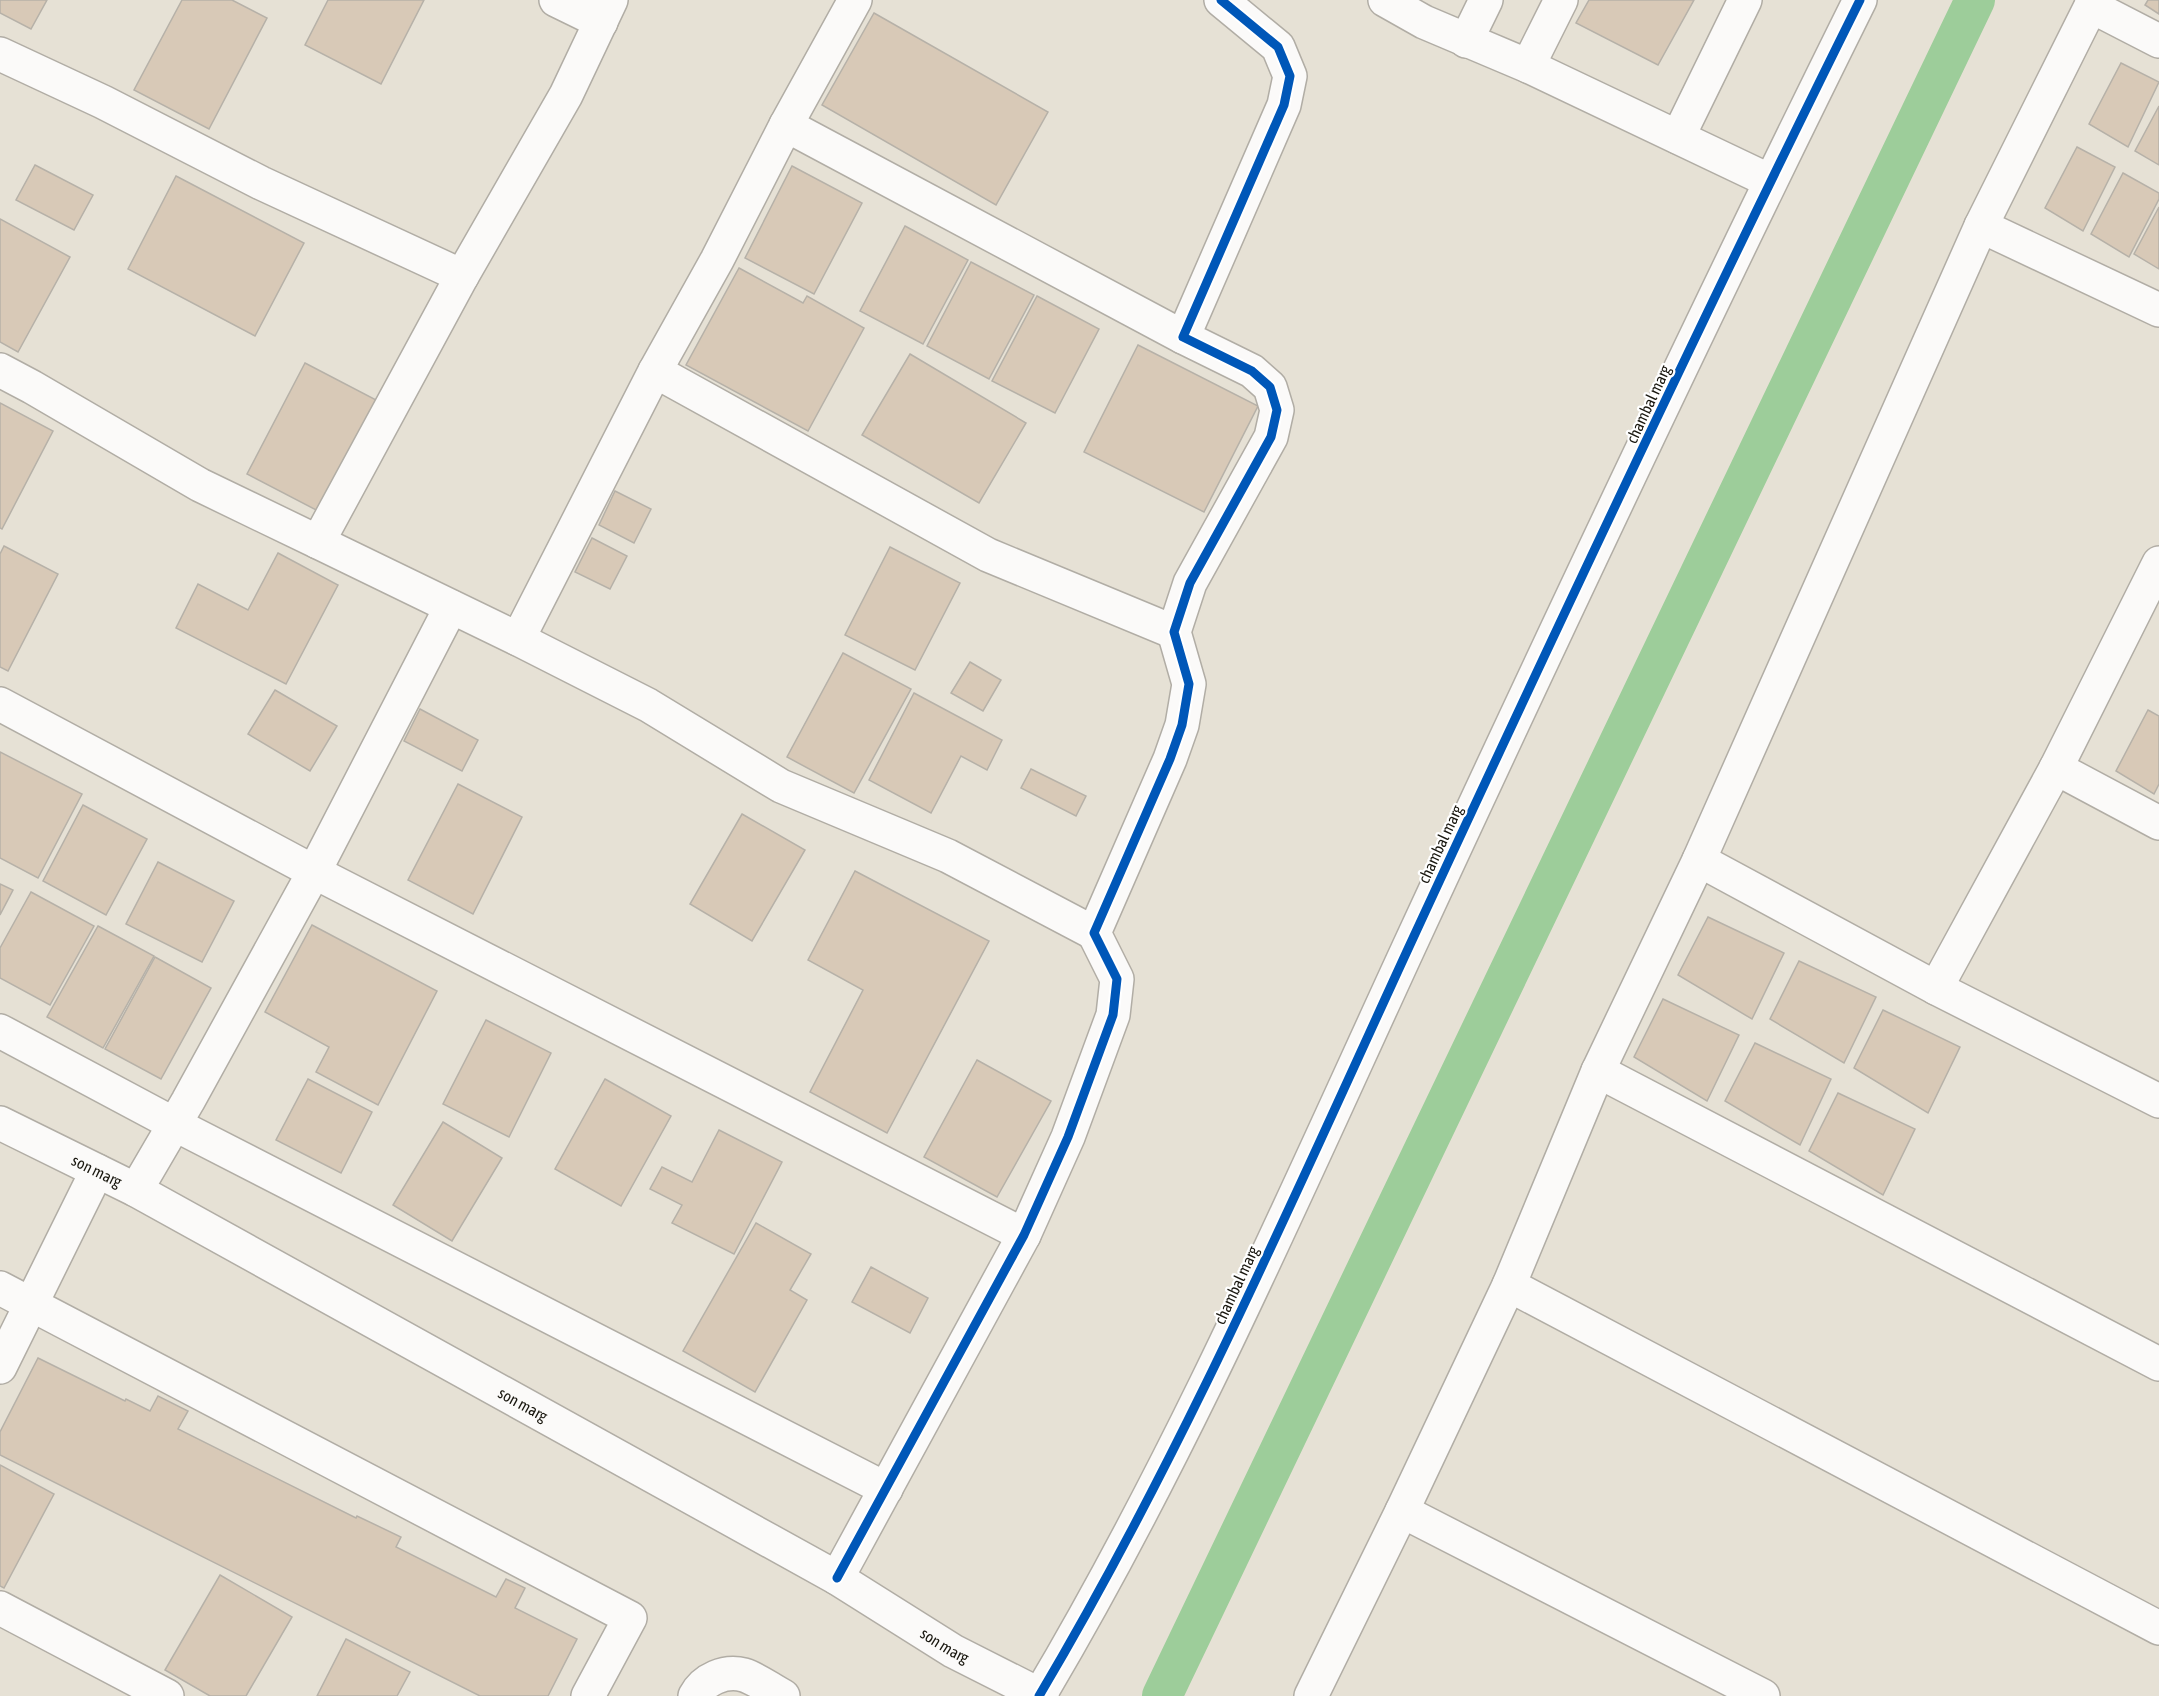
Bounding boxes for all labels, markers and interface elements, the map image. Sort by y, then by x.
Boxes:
street label: chambal marg [1622,362,1675,446]
street label: chambal marg [1414,802,1467,886]
street label: son marg [69,1151,125,1192]
street label: chambal marg [1210,1243,1263,1327]
street label: son marg [495,1383,551,1426]
street label: son marg [917,1624,972,1668]

